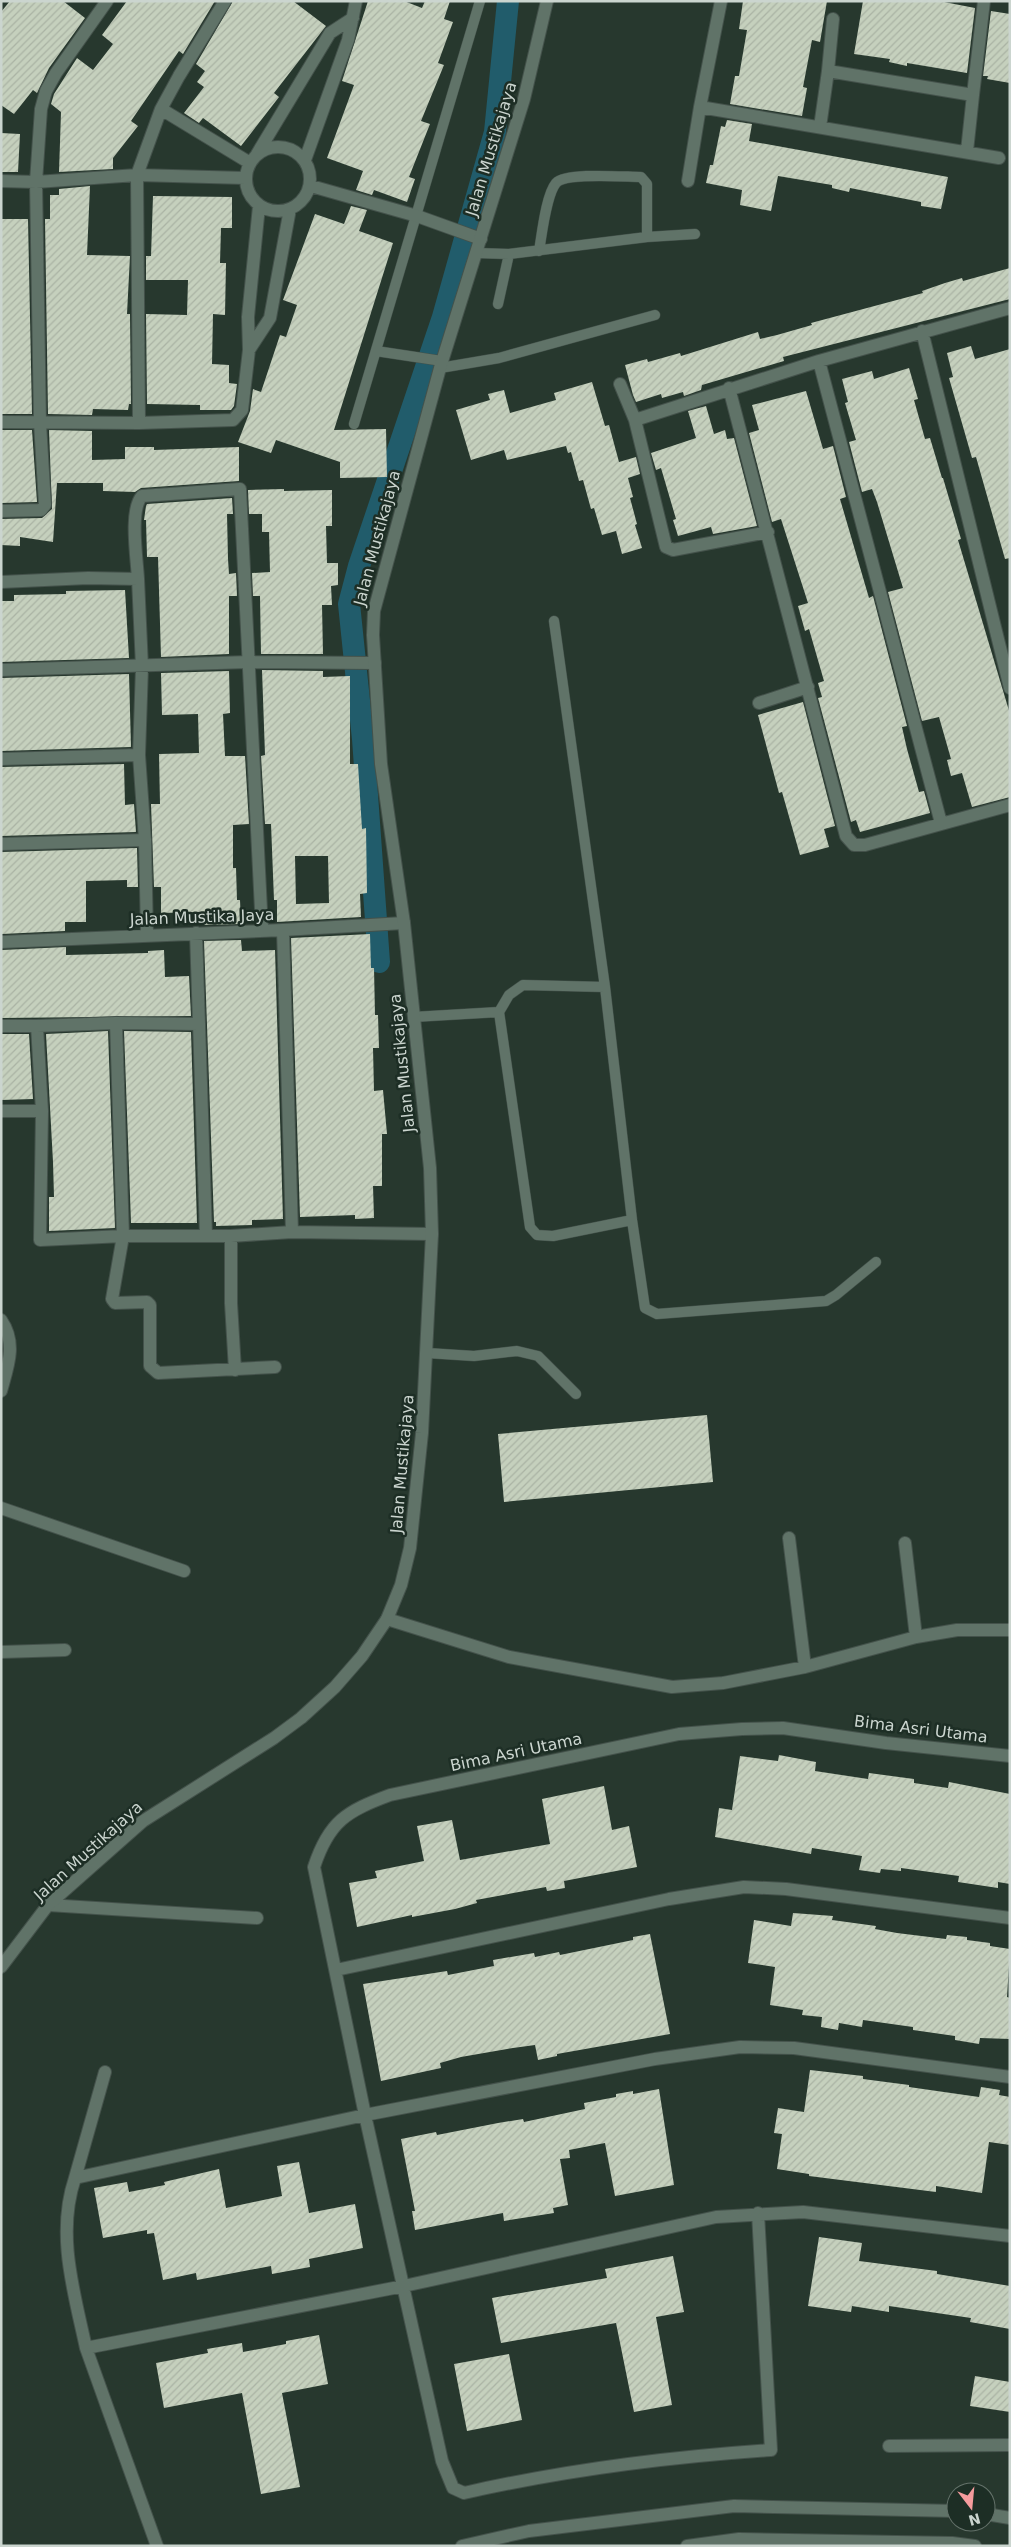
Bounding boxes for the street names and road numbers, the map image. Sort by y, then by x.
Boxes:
street label: Jalan Mustikajaya [461,80,520,219]
street label: Jalan Mustikajaya [350,468,404,609]
street label: Jalan Mustika Jaya [128,905,275,929]
street label: Jalan Mustikajaya [385,993,419,1134]
street label: Jalan Mustikajaya [386,1394,418,1535]
street label: Bima Asri Utama [853,1711,989,1747]
street label: Bima Asri Utama [448,1729,584,1775]
street label: Jalan Mustikajaya [29,1797,146,1905]

